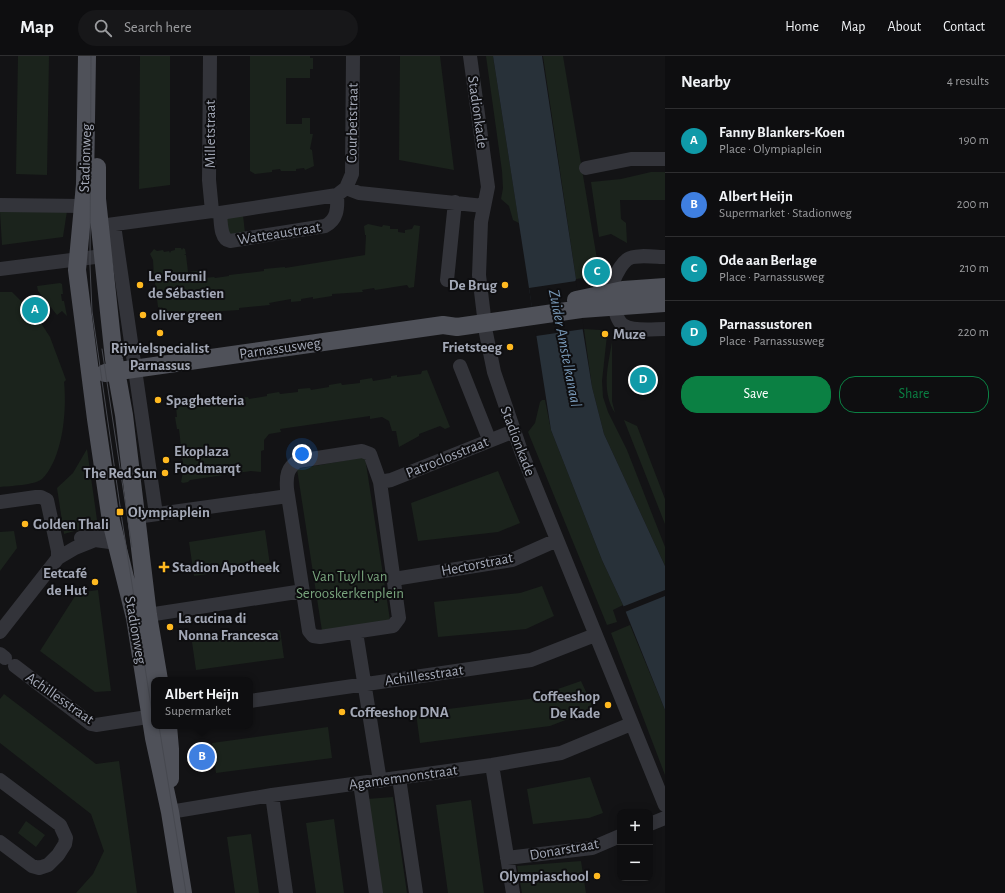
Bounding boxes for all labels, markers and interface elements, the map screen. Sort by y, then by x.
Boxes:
search box [78,10,358,46]
icon: search [92,17,114,39]
text: Map [20,18,54,37]
text: Search here [124,20,192,35]
text: Home [785,20,819,34]
text: Map [841,20,865,34]
text: About [887,20,921,34]
text: Contact [943,20,985,34]
text: Nearby [681,73,731,90]
street label: Stadionkade [465,75,490,149]
text: 4 results [947,75,989,88]
street label: Courbetstraat [344,83,361,163]
street label: Milletstraat [203,100,218,168]
street label: Stadionweg [77,123,94,193]
text: Fanny Blankers-Koen [719,125,845,140]
text: A [690,134,698,147]
text: 190 m [959,134,989,147]
text: Place · Olympiaplein [719,143,822,156]
text: Albert Heijn [719,189,793,204]
text: B [690,198,698,211]
text: 200 m [957,198,989,211]
text: Supermarket · Stadionweg [719,207,852,220]
street label: Watteaustraat [236,219,322,247]
text: Ode aan Berlage [719,253,817,268]
pin: C [584,257,610,287]
text: C [691,262,697,275]
text: 210 m [959,262,989,275]
place label: Le Fournil de Sébastien [148,269,224,301]
text: Place · Parnassusweg [719,271,824,284]
place label: De Brug [449,278,497,293]
marker: Le Fournil de Sébastien [135,280,145,290]
marker: De Brug [500,280,510,290]
water label: Zuider Amstelkanaal [546,288,584,408]
pin: A [22,295,48,325]
place label: oliver green [151,308,222,323]
marker: oliver green [138,310,148,320]
text: Parnassustoren [719,317,812,332]
text: D [690,326,698,339]
text: 220 m [958,326,989,339]
place label: Muze [613,327,646,342]
marker: Rijwielspecialist Parnassus [155,328,165,338]
marker: Muze [600,329,610,339]
street label: Parnassusweg [238,335,322,362]
text: Place · Parnassusweg [719,335,824,348]
place label: Frietsteeg [442,340,502,355]
place label: Rijwielspecialist Parnassus [111,341,209,373]
marker: Frietsteeg [505,342,515,352]
pin: D [630,365,656,395]
button: Save [681,376,831,413]
button: Share [839,376,989,413]
place label: Spaghetteria [166,393,245,408]
marker: Spaghetteria [153,395,163,405]
street label: Stadionkade [497,404,538,478]
street label: Patroclosstraat [404,434,491,481]
place label: Ekoplaza Foodmarqt [174,444,240,476]
your location [292,444,312,464]
marker: Ekoplaza Foodmarqt [161,455,171,465]
place label: The Red Sun [83,466,157,481]
marker: The Red Sun [160,468,170,478]
place label: Olympiaplein [128,505,210,520]
marker: Olympiaplein [115,507,125,517]
place label: Golden Thali [33,517,109,532]
marker: Golden Thali [20,519,30,529]
street label: Hectorstraat [440,550,515,579]
place label: Stadion Apotheek [172,560,280,575]
marker: Stadion Apotheek [159,562,169,572]
place label: Eetcafé de Hut [43,566,87,598]
park label: Van Tuyll van Serooskerkenplein [296,569,404,601]
marker: Eetcafé de Hut [90,577,100,587]
street label: Stadionweg [122,595,149,666]
place label: La cucina di Nonna Francesca [178,611,279,643]
marker: La cucina di Nonna Francesca [165,622,175,632]
street label: Achillesstraat [384,663,465,688]
street label: Achillesstraat [23,670,97,727]
popup [151,677,253,729]
text: Albert Heijn [165,687,239,702]
place label: Coffeeshop De Kade [533,689,600,721]
marker: Coffeeshop De Kade [603,700,613,710]
text: Supermarket [165,705,231,718]
place label: Coffeeshop DNA [350,705,449,720]
marker: Coffeeshop DNA [337,707,347,717]
pin: B [189,742,215,772]
street label: Agamemnonstraat [348,762,459,793]
map controls [617,809,653,881]
button: + [617,809,653,845]
street label: Donarstraat [528,836,600,863]
button: − [617,845,653,881]
place label: Olympiaschool [499,869,589,884]
marker: Olympiaschool [592,871,602,881]

